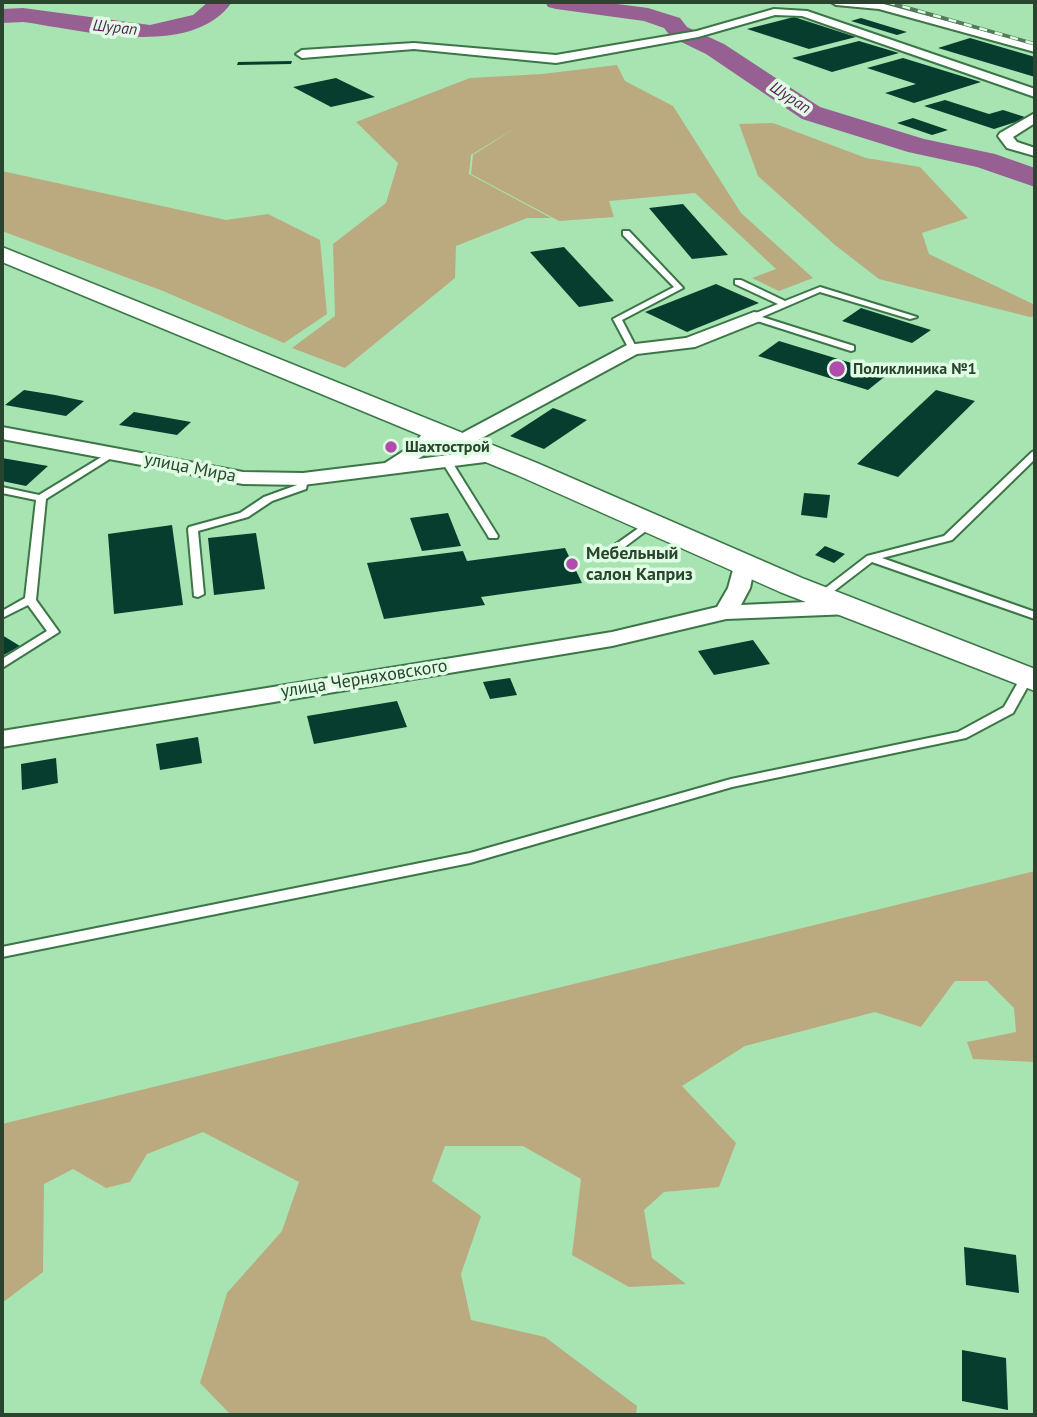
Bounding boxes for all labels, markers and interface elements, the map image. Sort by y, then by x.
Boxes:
water label: Шурап [92,16,138,40]
water label: Шурап [766,78,814,118]
marker: Поликлиника №1 [827,359,847,379]
place label: Поликлиника №1 [853,359,977,379]
place label: Шахтострой [405,437,490,457]
marker: Шахтострой [383,439,399,455]
street label: улица Мира [142,448,238,488]
place label: Мебельный салон Каприз [586,543,693,586]
marker: Мебельный салон Каприз [564,556,580,572]
street label: улица Черняховского [279,655,449,703]

